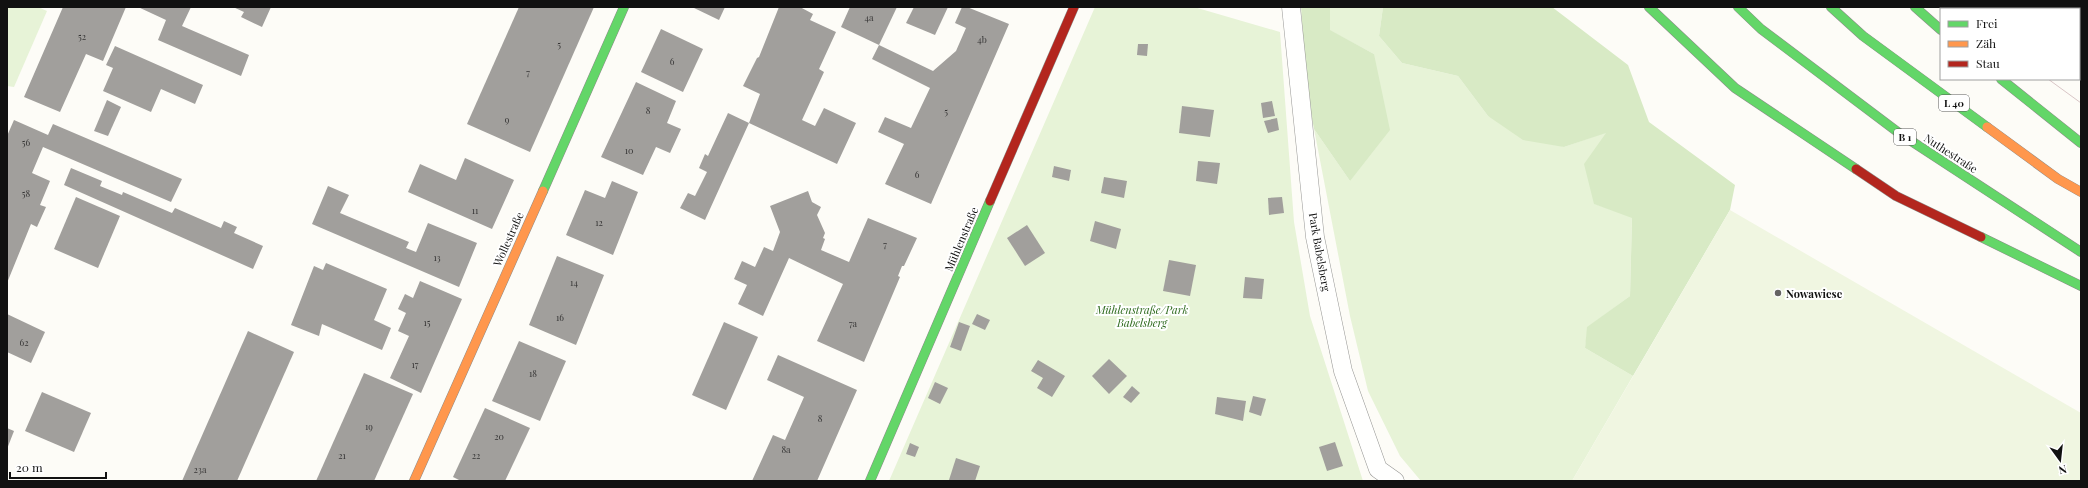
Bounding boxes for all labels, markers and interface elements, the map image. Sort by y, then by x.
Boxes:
legend [1940,8,2080,80]
house number: 4a [865,11,874,23]
text: Frei [1976,15,1998,31]
house number: 52 [78,30,86,42]
house number: 4b [977,33,987,45]
text: Zäh [1976,35,1996,51]
house number: 5 [557,38,561,50]
house number: 6 [670,55,675,67]
text: Stau [1976,55,2000,71]
house number: 7 [526,66,530,78]
road number: L 40 [1939,95,1969,111]
house number: 8 [646,104,651,116]
house number: 5 [944,105,948,117]
house number: 9 [505,113,510,125]
road number: B 1 [1894,129,1916,145]
street label: Nuthestraße [1921,130,1981,176]
house number: 56 [22,136,31,148]
house number: 10 [625,144,633,156]
house number: 6 [915,168,920,180]
house number: 58 [22,187,31,199]
house number: 11 [472,204,479,216]
street label: Mühlenstraße [941,204,981,274]
street label: Wollestraße [489,209,527,269]
street label: Park Babelsberg [1306,211,1334,293]
house number: 12 [595,216,603,228]
house number: 7 [883,238,887,250]
house number: 13 [433,251,441,263]
house number: 14 [570,276,578,288]
place label: Nowawiese [1786,286,1843,301]
marker: Nowawiese [1773,288,1783,298]
park label: Mühlenstraße/Park Babelsberg [1095,302,1188,330]
house number: 16 [556,311,564,323]
house number: 15 [424,316,431,328]
house number: 7a [849,317,858,329]
house number: 62 [20,336,28,348]
house number: 17 [412,358,419,370]
house number: 18 [529,367,537,379]
house number: 8 [818,412,823,424]
house number: 19 [365,420,373,432]
house number: 20 [494,430,504,442]
north arrow [2040,440,2080,480]
house number: 8a [781,443,791,455]
house number: 21 [338,449,346,461]
house number: 22 [472,449,480,461]
scale bar [10,454,106,480]
text: 20 m [16,459,43,475]
text: N [2057,462,2068,478]
house number: 23a [194,463,207,475]

